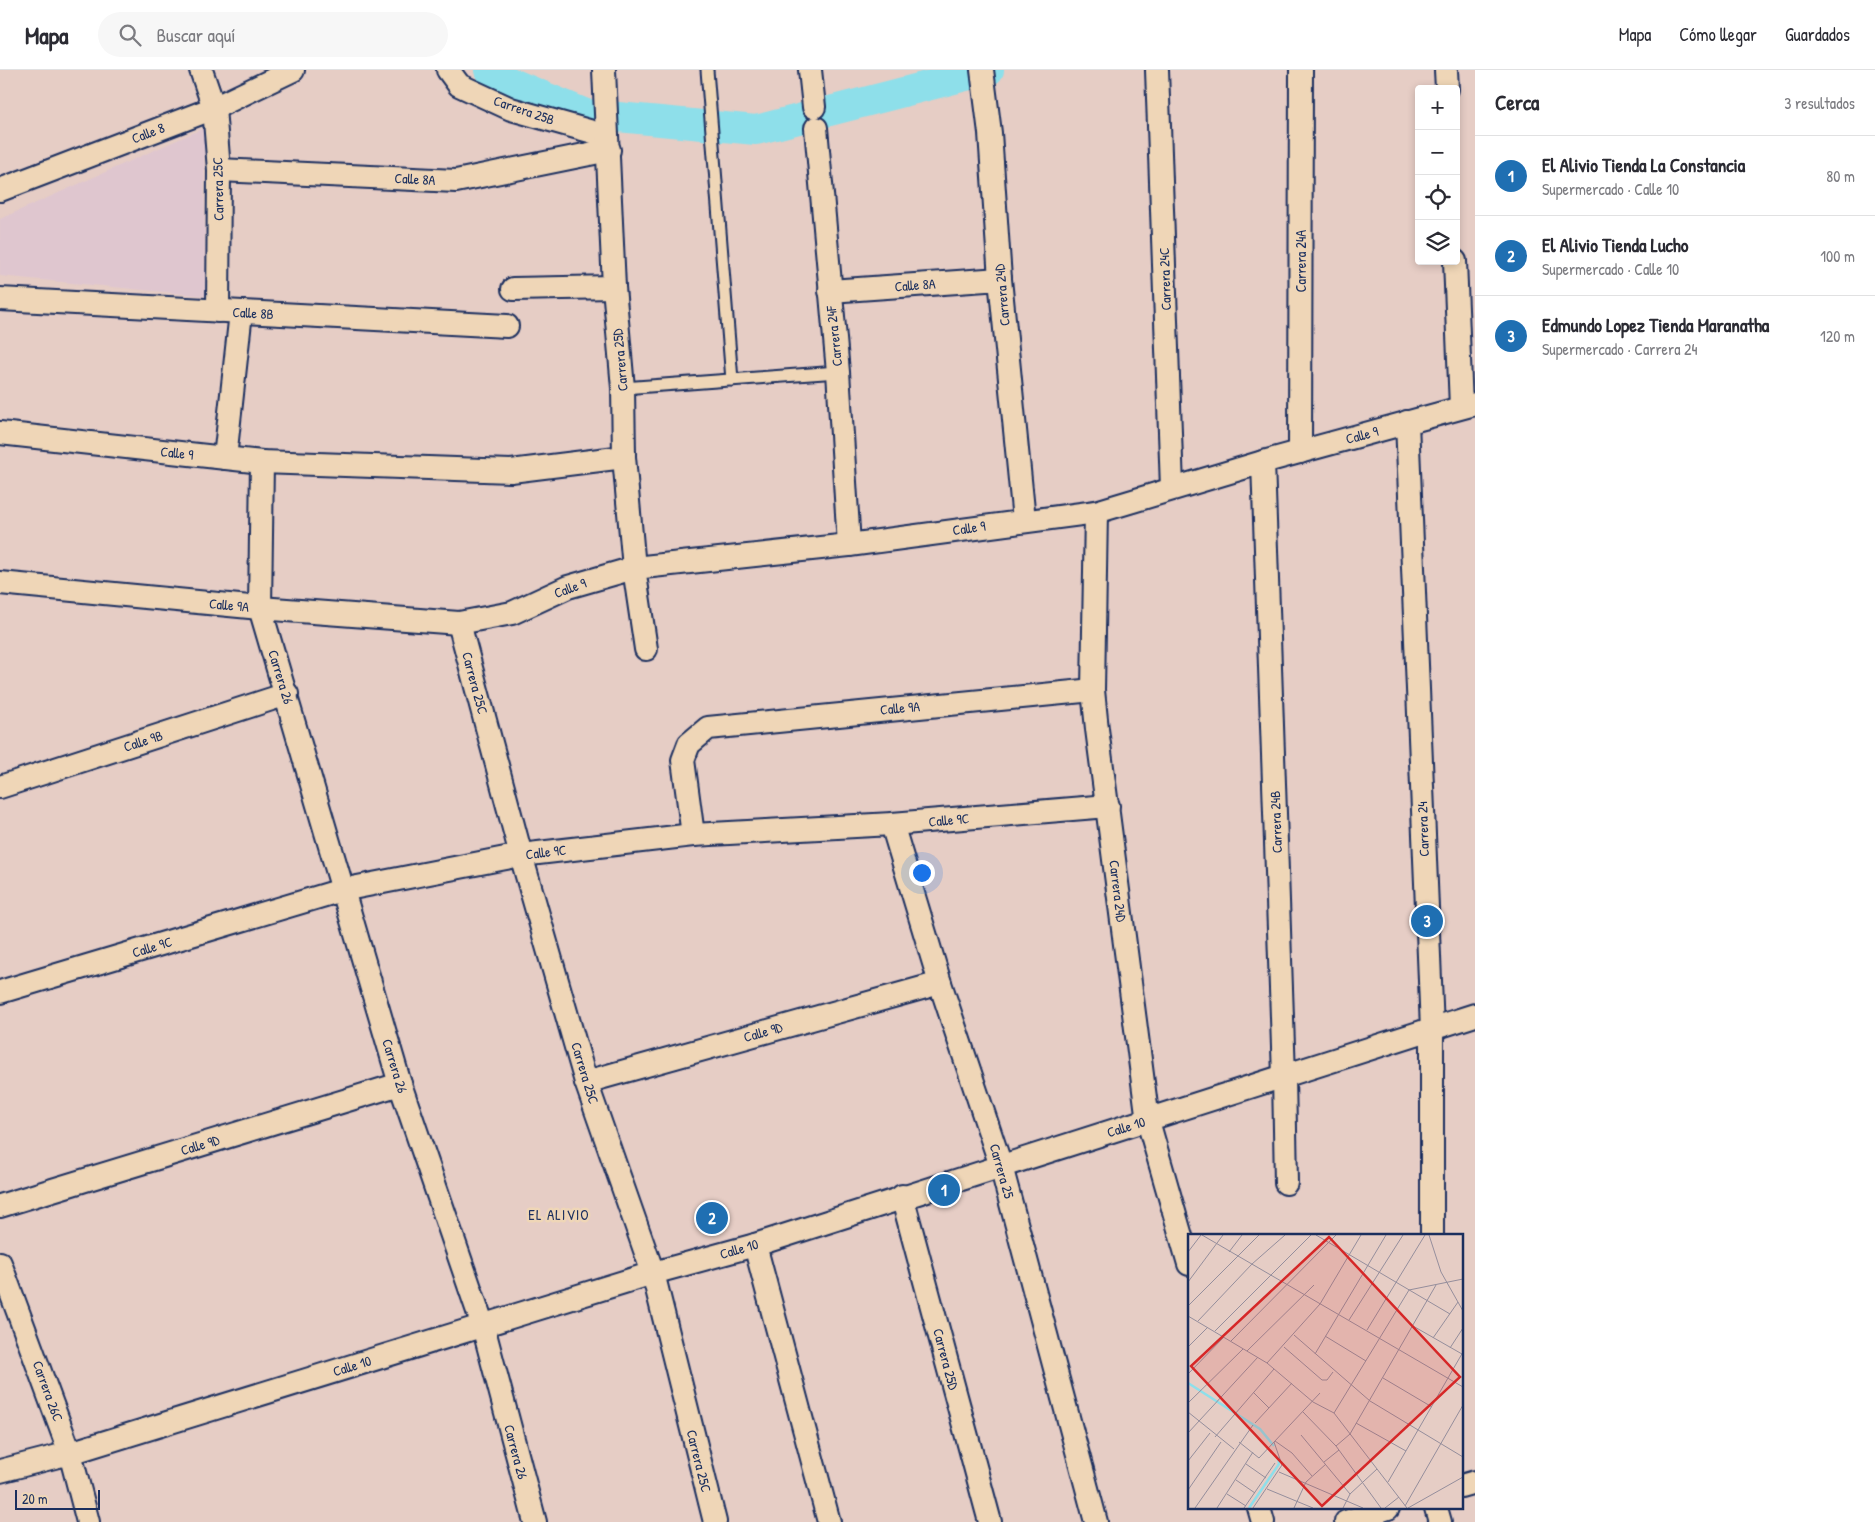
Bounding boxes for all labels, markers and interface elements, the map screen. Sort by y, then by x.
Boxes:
search box [98,12,448,57]
text: Mapa [25,19,68,51]
icon: search [116,21,144,49]
text: Buscar aquí [156,22,236,48]
text: Mapa [1619,22,1651,47]
text: Cómo llegar [1679,22,1757,47]
text: Guardados [1785,22,1850,47]
map controls [1415,85,1460,265]
button: + [1415,85,1460,130]
text: Cerca [1495,88,1539,117]
street label: Carrera 25B [491,90,557,129]
text: 3 resultados [1784,92,1855,114]
street label: Calle 8 [129,118,167,148]
button: − [1415,130,1460,175]
text: El Alivio Tienda La Constancia [1542,152,1745,178]
street label: Carrera 25C [207,157,228,221]
text: 1 [1508,165,1514,187]
text: 80 m [1826,165,1855,187]
street label: Calle 8A [394,168,436,189]
button: locate [1415,175,1460,220]
text: Supermercado · Calle 10 [1542,178,1679,200]
button: layers [1415,220,1460,265]
street label: Carrera 24A [1291,230,1310,292]
text: El Alivio Tienda Lucho [1542,232,1689,258]
text: 2 [1507,245,1515,267]
text: 100 m [1820,245,1855,267]
street label: Carrera 24C [1154,247,1175,311]
text: Supermercado · Calle 10 [1542,258,1679,280]
street label: Carrera 24D [989,263,1014,327]
street label: Calle 8A [894,274,936,295]
street label: Calle 8B [232,302,274,323]
street label: Carrera 24F [821,304,846,367]
text: Edmundo Lopez Tienda Maranatha [1542,312,1769,338]
text: 3 [1507,325,1515,347]
text: 120 m [1820,325,1855,347]
street label: Carrera 25D [607,328,632,392]
text: Supermercado · Carrera 24 [1542,338,1698,360]
street label: Calle 9 [1343,421,1380,448]
street label: Calle 9 [160,441,195,464]
street label: Calle 9 [951,516,987,539]
street label: Calle 9 [551,573,589,602]
street label: Calle 9A [208,593,250,616]
street label: Carrera 26 [264,647,299,707]
street label: Carrera 25C [458,650,493,716]
street label: Calle 9A [879,696,921,719]
street label: Calle 9B [121,725,165,756]
street label: Carrera 24B [1265,790,1286,854]
street label: Carrera 24 [1412,801,1433,857]
street label: Calle 9C [928,808,970,831]
street label: Calle 9C [525,840,568,863]
street label: Carrera 24D [1105,859,1132,923]
your location [909,860,935,886]
pin: 3 [1411,902,1443,940]
street label: Calle 9C [130,931,174,962]
street label: Calle 9D [741,1017,785,1046]
street label: Carrera 26 [378,1036,413,1096]
street label: Carrera 25C [567,1040,604,1106]
street label: Calle 10 [1104,1112,1147,1141]
street label: Calle 9D [178,1130,222,1159]
street label: Carrera 25 [986,1141,1019,1201]
pin: 1 [928,1171,960,1209]
pin: 2 [696,1199,728,1237]
district label: EL ALIVIO [528,1204,590,1225]
street label: Calle 10 [717,1234,760,1263]
inset map [1188,1234,1462,1510]
street label: Carrera 25D [929,1326,964,1392]
street label: Calle 10 [330,1351,373,1380]
street label: Carrera 26C [29,1358,68,1424]
street label: Carrera 26 [500,1422,533,1482]
street label: Carrera 25C [683,1428,716,1494]
scale bar [15,1487,100,1510]
text: 20 m [22,1489,48,1508]

